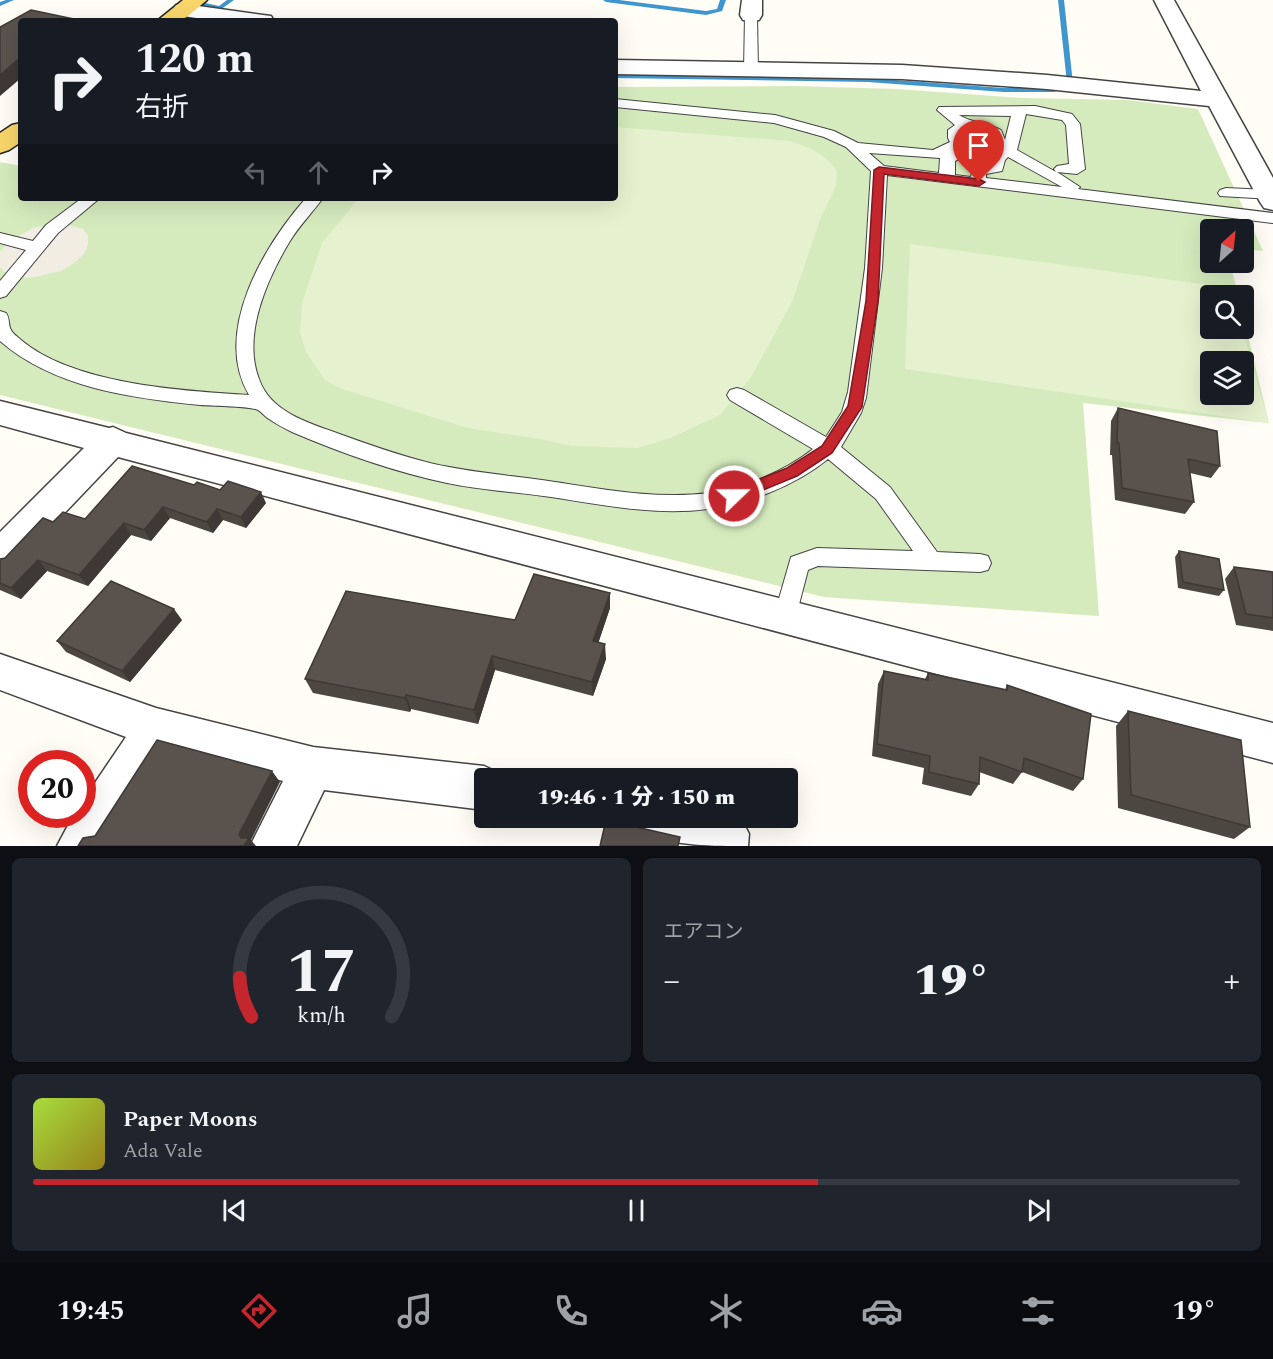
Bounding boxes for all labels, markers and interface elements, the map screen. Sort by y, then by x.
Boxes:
text: 120 m [135,28,254,91]
icon: right [36,42,114,120]
text: 右折 [135,87,189,129]
pin [953,120,1004,182]
icon: arrive [962,129,995,162]
icon: left [239,156,272,189]
icon: ahead [302,156,335,189]
icon: right [365,156,398,189]
north arrow [1200,219,1254,273]
map controls [1200,219,1254,405]
button: search [1200,285,1254,339]
button: layers [1200,351,1254,405]
position arrow [702,464,766,528]
speed limit sign: 20 [18,750,96,828]
text: 19:46 · 1 分 · 150 m [537,781,735,814]
text: エアコン [664,917,744,947]
text: 17 [286,925,356,1020]
text: 19° [913,946,990,1015]
text: − [664,956,680,1006]
text: + [1223,956,1240,1006]
text: km/h [297,999,345,1032]
text: Paper Moons [123,1103,258,1136]
text: Ada Vale [123,1136,203,1166]
icon: previous [218,1194,251,1227]
icon: pause [620,1194,653,1227]
icon: next [1022,1194,1055,1227]
text: 19:45 [57,1290,125,1332]
icon: directions [238,1290,280,1332]
icon: music [394,1290,436,1332]
icon: phone [550,1290,592,1332]
icon: climate [705,1290,747,1332]
icon: car [861,1290,903,1332]
icon: filters [1017,1290,1059,1332]
text: 19° [1172,1290,1216,1332]

